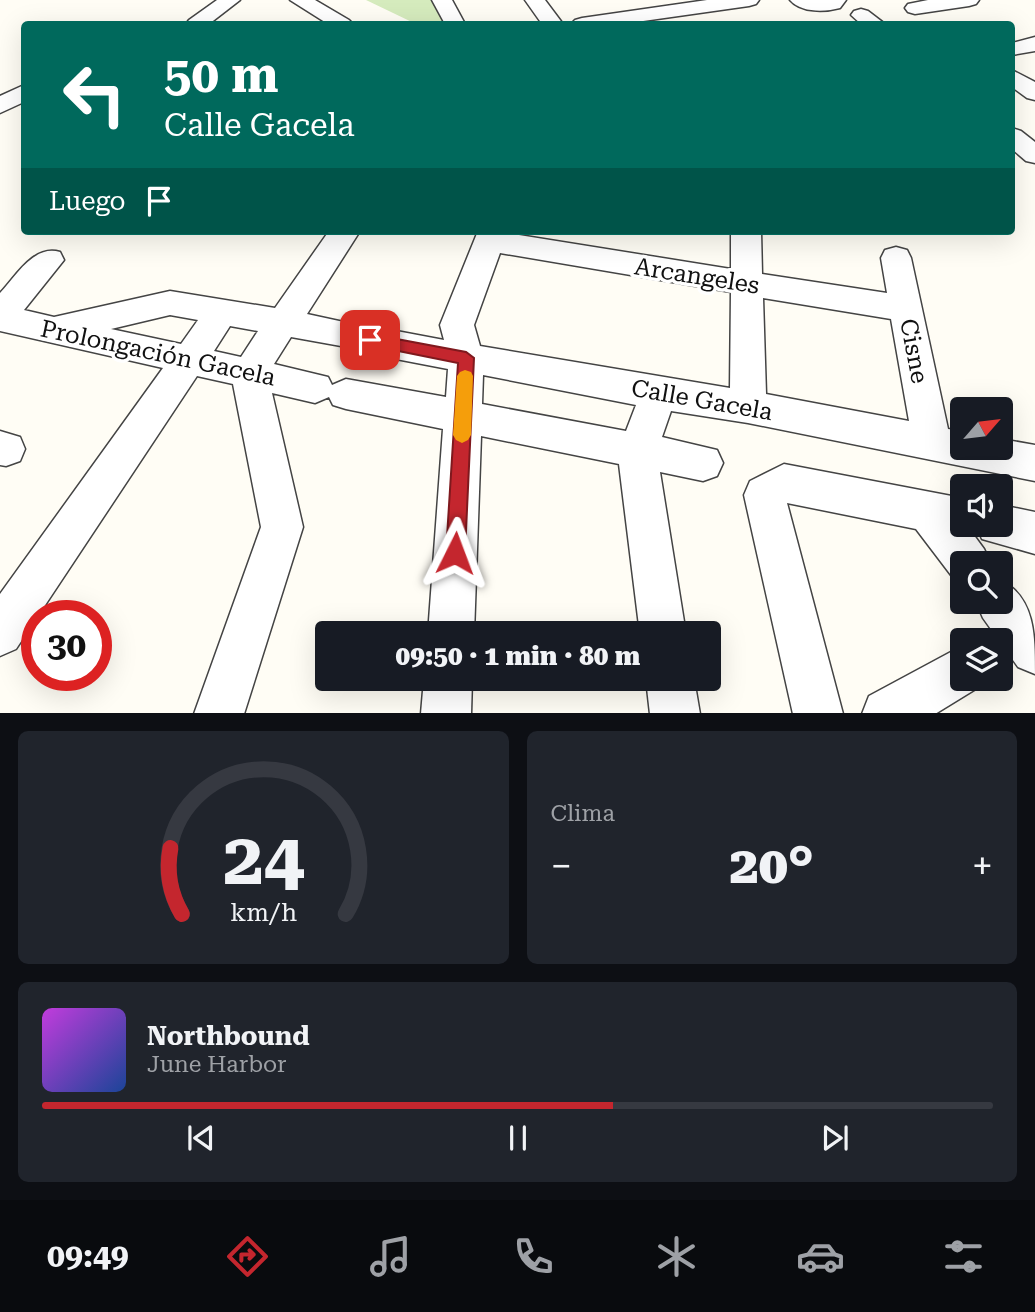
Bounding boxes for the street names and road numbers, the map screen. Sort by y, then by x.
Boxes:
street label: Arcangeles [632,252,762,300]
street label: Prolongación Gacela [38,314,278,392]
street label: Cisne [894,316,934,386]
street label: Calle Gacela [629,374,775,426]

